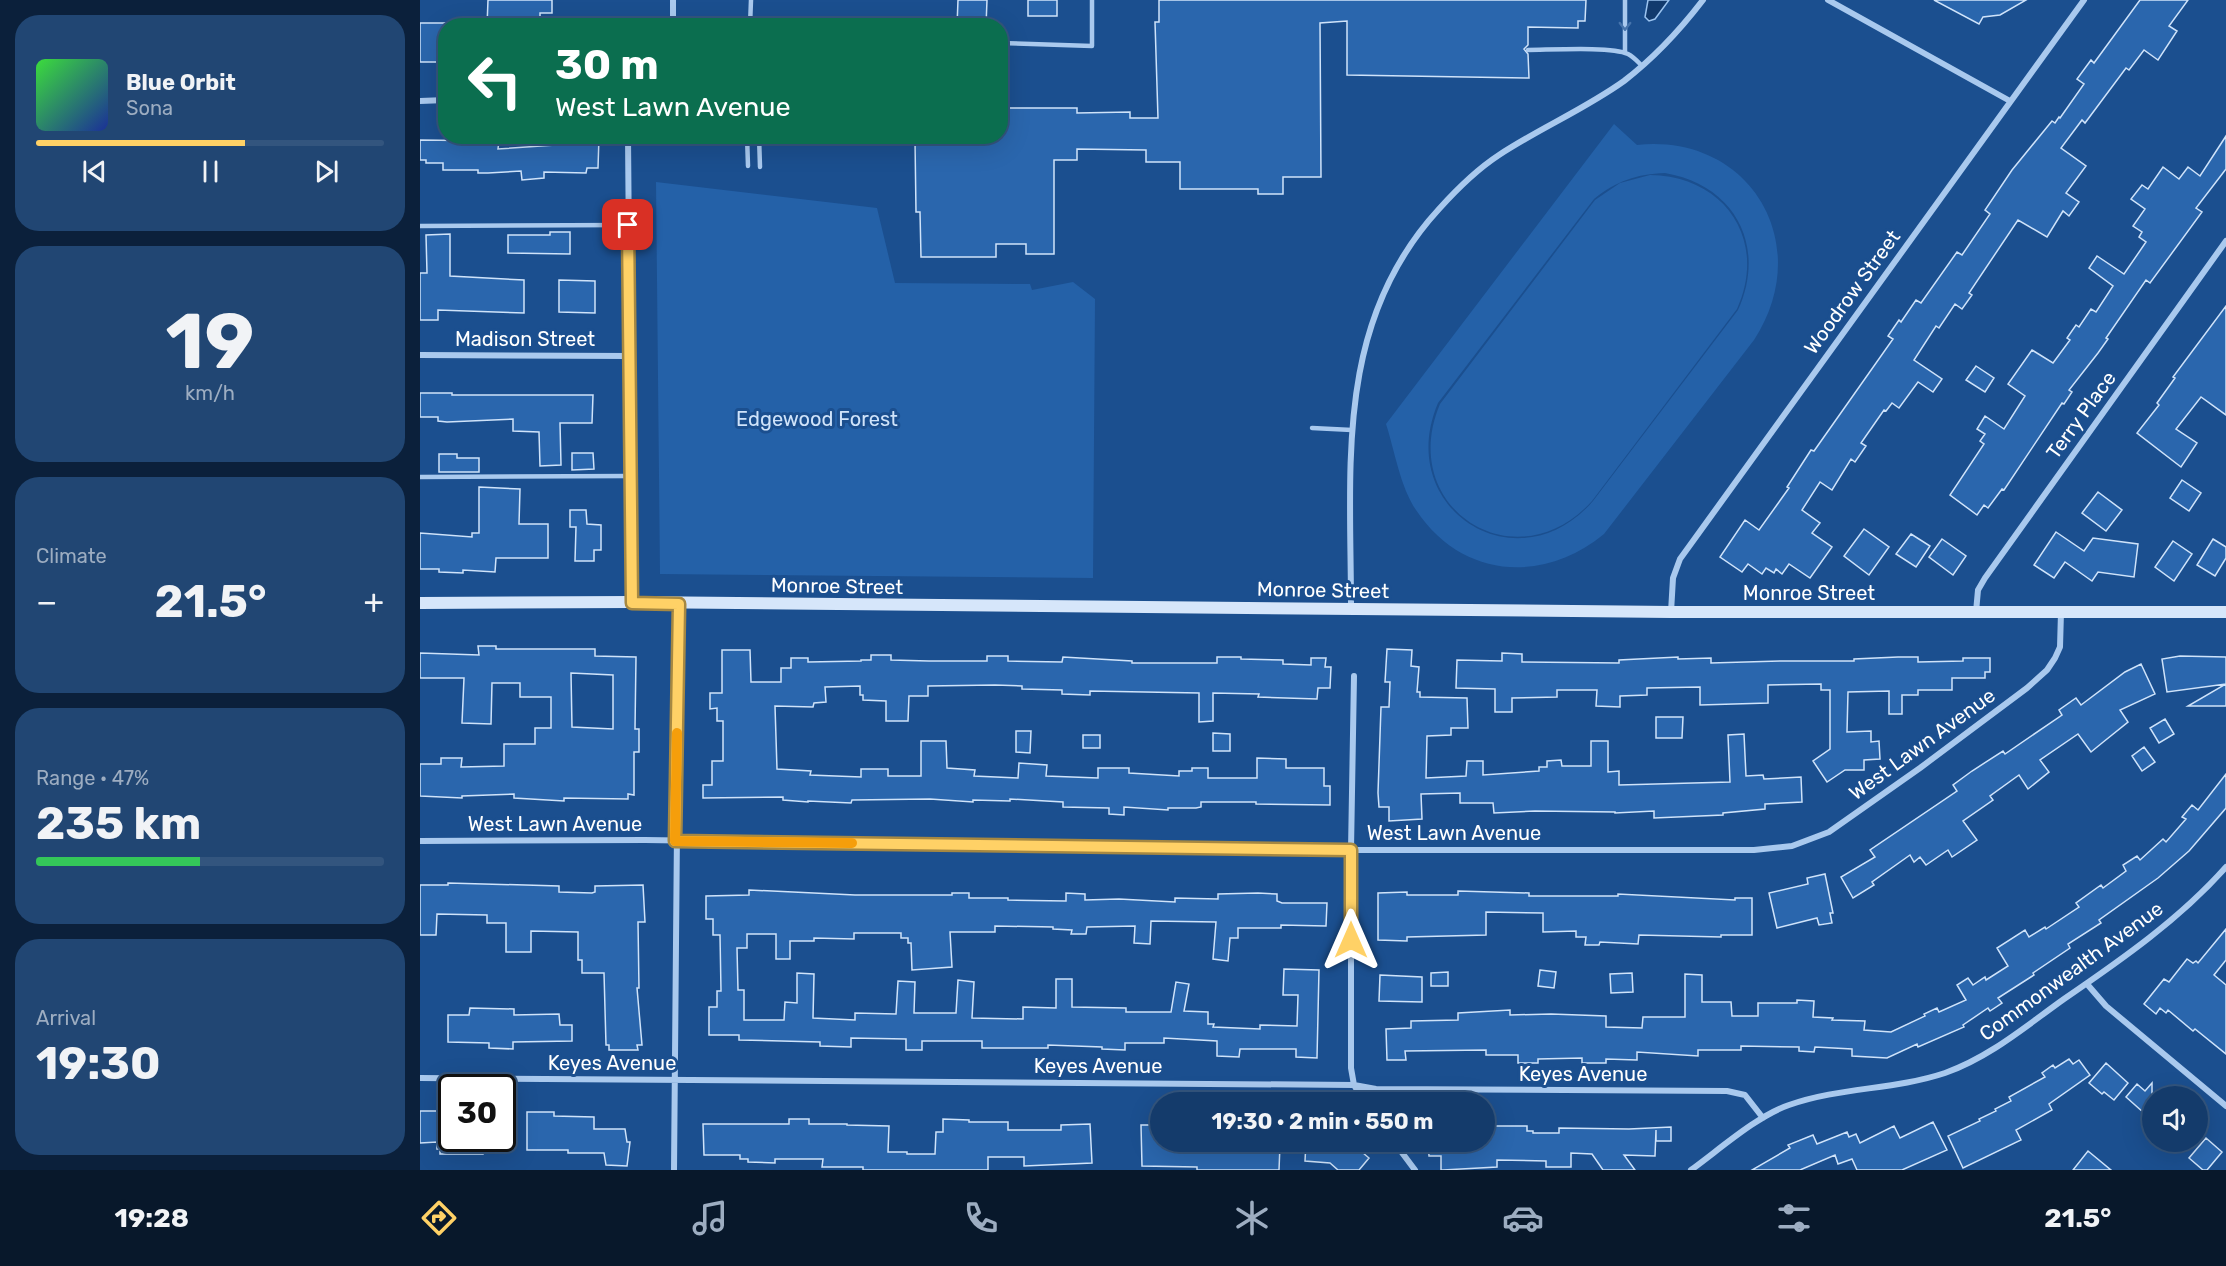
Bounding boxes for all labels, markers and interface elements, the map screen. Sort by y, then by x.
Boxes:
one-way arrow [1619,22,1631,31]
text: 30 m [555,40,659,90]
icon: left [456,42,534,120]
text: Blue Orbit [126,69,236,96]
text: West Lawn Avenue [555,91,791,123]
text: Sona [126,96,173,120]
icon: previous [78,155,111,188]
icon: pause [194,155,227,188]
icon: next [310,155,343,188]
pin [602,199,653,250]
icon: arrive [611,208,644,241]
street label: Woodrow Street [1799,225,1905,359]
text: 19 [166,295,254,388]
street label: Madison Street [455,327,595,351]
street label: Terry Place [2041,366,2121,464]
text: km/h [185,381,235,405]
park label: Edgewood Forest [736,407,898,431]
text: Climate [36,544,107,568]
street label: Monroe Street [771,573,904,599]
text: 21.5° [154,575,266,628]
street label: Monroe Street [1257,577,1390,603]
street label: Monroe Street [1743,581,1875,605]
text: − [36,582,57,621]
text: + [363,582,384,621]
street label: West Lawn Avenue [1844,683,2000,805]
text: Range · 47% [36,766,149,790]
text: 235 km [36,797,201,850]
street label: West Lawn Avenue [468,812,642,836]
street label: West Lawn Avenue [1367,821,1541,845]
street label: Commonwealth Avenue [1975,896,2167,1046]
position arrow [1319,908,1383,972]
text: Arrival [36,1006,96,1030]
text: 19:30 [36,1037,161,1090]
street label: Keyes Avenue [548,1051,676,1075]
street label: Keyes Avenue [1034,1054,1162,1078]
street label: Keyes Avenue [1519,1062,1647,1086]
speed limit sign: 30 [438,1074,516,1152]
map controls [2142,1086,2208,1152]
button: sound [2142,1086,2208,1152]
text: 19:30 · 2 min · 550 m [1212,1108,1433,1135]
icon: directions [418,1197,460,1239]
icon: music [689,1197,731,1239]
icon: phone [960,1197,1002,1239]
icon: climate [1231,1197,1273,1239]
icon: car [1502,1197,1544,1239]
icon: filters [1773,1197,1815,1239]
text: 19:28 [115,1202,189,1234]
text: 21.5° [2044,1202,2111,1234]

